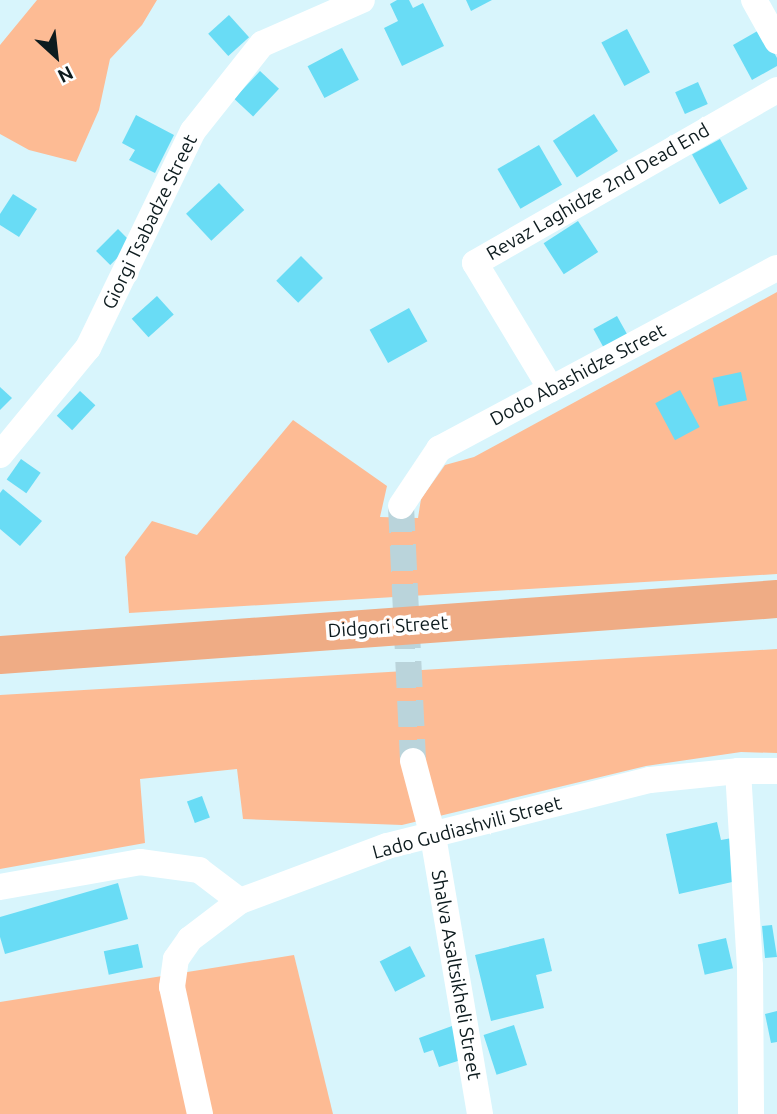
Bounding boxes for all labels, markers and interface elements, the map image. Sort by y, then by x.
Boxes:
north arrow [21,21,91,91]
text: N [54,62,77,88]
street label: Revaz Laghidze 2nd Dead End [483,119,713,265]
street label: Giorgi Tsabadze Street [98,131,202,313]
street label: Dodo Abashidze Street [486,319,670,431]
street label: Didgori Street [327,611,449,643]
street label: Lado Gudiashvili Street [370,792,564,864]
street label: Shalva Asaltsikheli Street [426,868,486,1082]

